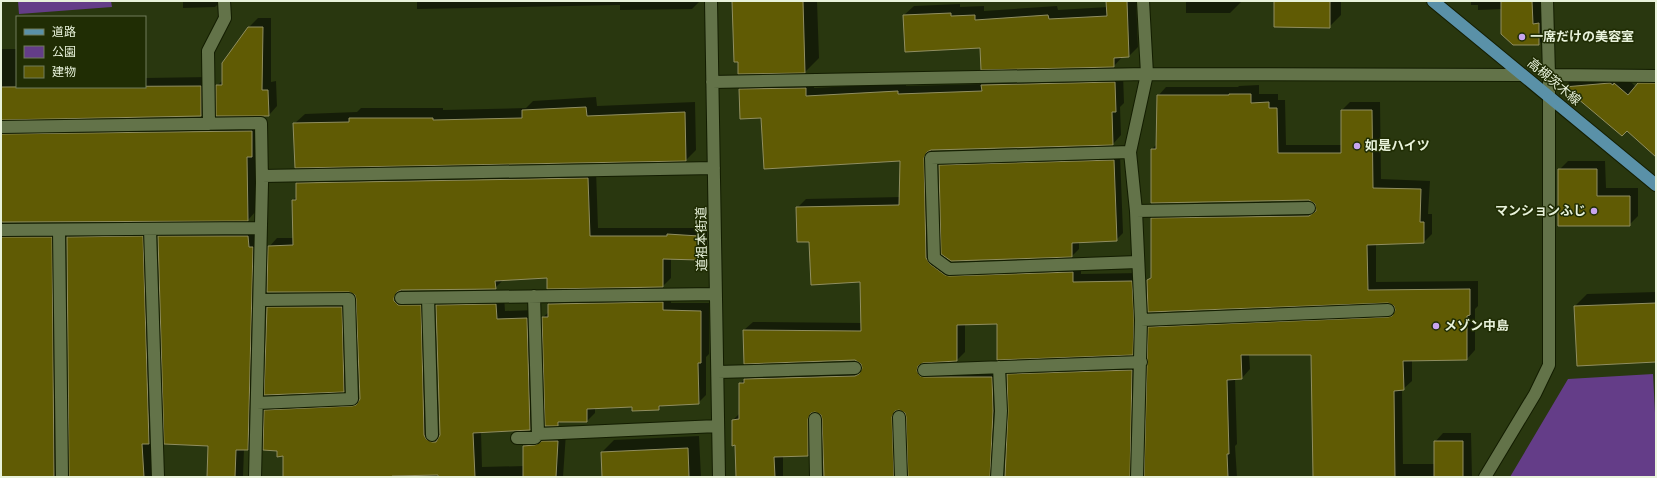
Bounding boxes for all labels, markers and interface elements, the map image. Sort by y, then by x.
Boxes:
legend [16,16,146,88]
text: 道路 [52,24,76,41]
place label: 一席だけの美容室 [1530,28,1634,46]
marker: 一席だけの美容室 [1517,32,1527,42]
text: 公園 [52,44,76,61]
street label: 高槻茨木線 [1523,54,1585,110]
text: 建物 [52,64,76,81]
place label: 如是ハイツ [1365,137,1430,155]
marker: 如是ハイツ [1352,141,1362,151]
place label: マンションふじ [1495,202,1586,220]
street label: 道祖本街道 [692,206,712,272]
marker: マンションふじ [1589,206,1599,216]
place label: メゾン中島 [1444,317,1509,335]
marker: メゾン中島 [1431,321,1441,331]

